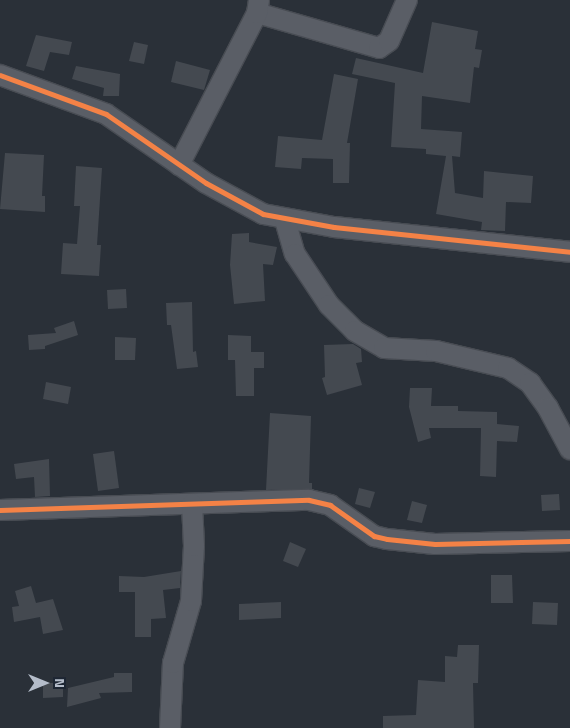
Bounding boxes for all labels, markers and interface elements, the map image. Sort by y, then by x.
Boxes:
north arrow [20,658,70,708]
text: N [50,678,71,688]

